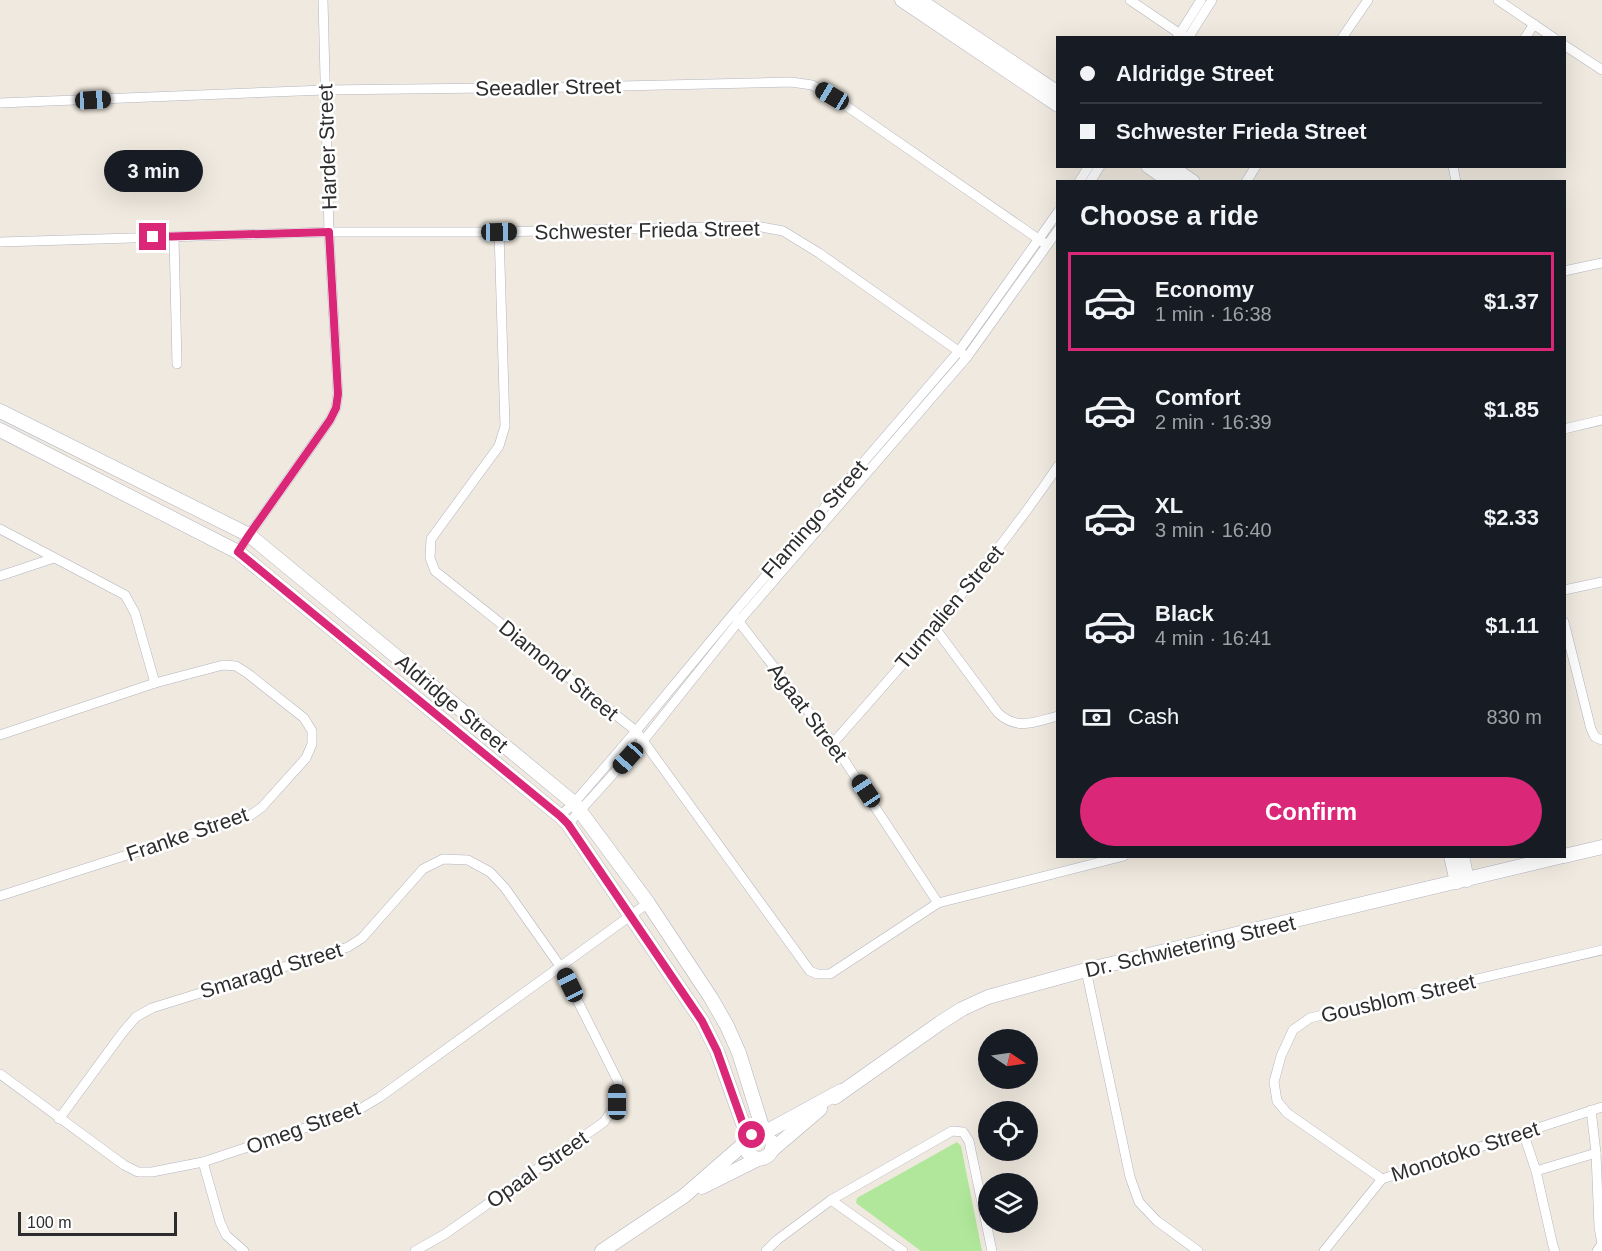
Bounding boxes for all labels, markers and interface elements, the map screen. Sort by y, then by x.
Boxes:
text: Aldridge Street [1116,61,1274,86]
street label: Seeadler Street [475,74,621,100]
car [812,79,852,113]
street label: Harder Street [313,83,341,210]
car [75,90,111,110]
text: Schwester Frieda Street [1116,119,1367,144]
callout: 3 min [104,150,202,192]
text: 3 min [127,160,180,182]
text: Choose a ride [1080,201,1259,231]
street label: Schwester Frieda Street [534,217,760,243]
route end [139,223,166,250]
car [481,223,517,241]
icon: car [1083,275,1137,329]
text: Economy [1155,277,1254,302]
text: $1.37 [1484,289,1539,314]
text: 1 min · 16:38 [1155,303,1272,325]
icon: car [1083,383,1137,437]
text: Comfort [1155,385,1241,410]
text: $1.85 [1484,397,1539,422]
text: 2 min · 16:39 [1155,411,1272,433]
street label: Flamingo Street [757,455,871,582]
icon: car [1083,491,1137,545]
text: XL [1155,493,1183,518]
text: $2.33 [1484,505,1539,530]
text: 3 min · 16:40 [1155,519,1272,541]
street label: Turmalien Street [891,540,1008,674]
icon: car [1083,599,1137,653]
text: Black [1155,601,1214,626]
text: $1.11 [1485,613,1539,638]
street label: Diamond Street [495,615,623,725]
text: 4 min · 16:41 [1155,627,1272,649]
street label: Aldridge Street [391,650,513,757]
street label: Agaat Street [764,658,852,766]
icon: cash [1080,701,1113,734]
text: Cash [1128,704,1179,729]
text: 830 m [1486,706,1542,728]
car [609,739,647,777]
car [848,771,884,811]
button: Confirm [1080,777,1542,846]
street label: Franke Street [123,802,251,866]
street label: Dr. Schwietering Street [1083,911,1297,981]
street label: Smaragd Street [197,937,345,1002]
car [554,965,586,1005]
street label: Gousblom Street [1319,969,1478,1027]
north arrow [978,1029,1038,1089]
map controls [978,1029,1038,1233]
car [608,1084,626,1120]
street label: Omeg Street [243,1096,363,1158]
button: locate [978,1101,1038,1161]
street label: Monotoko Street [1388,1116,1542,1186]
route start [738,1121,765,1148]
street label: Opaal Street [482,1126,592,1212]
button: layers [978,1173,1038,1233]
scale bar [18,1209,177,1236]
text: 100 m [27,1214,71,1231]

